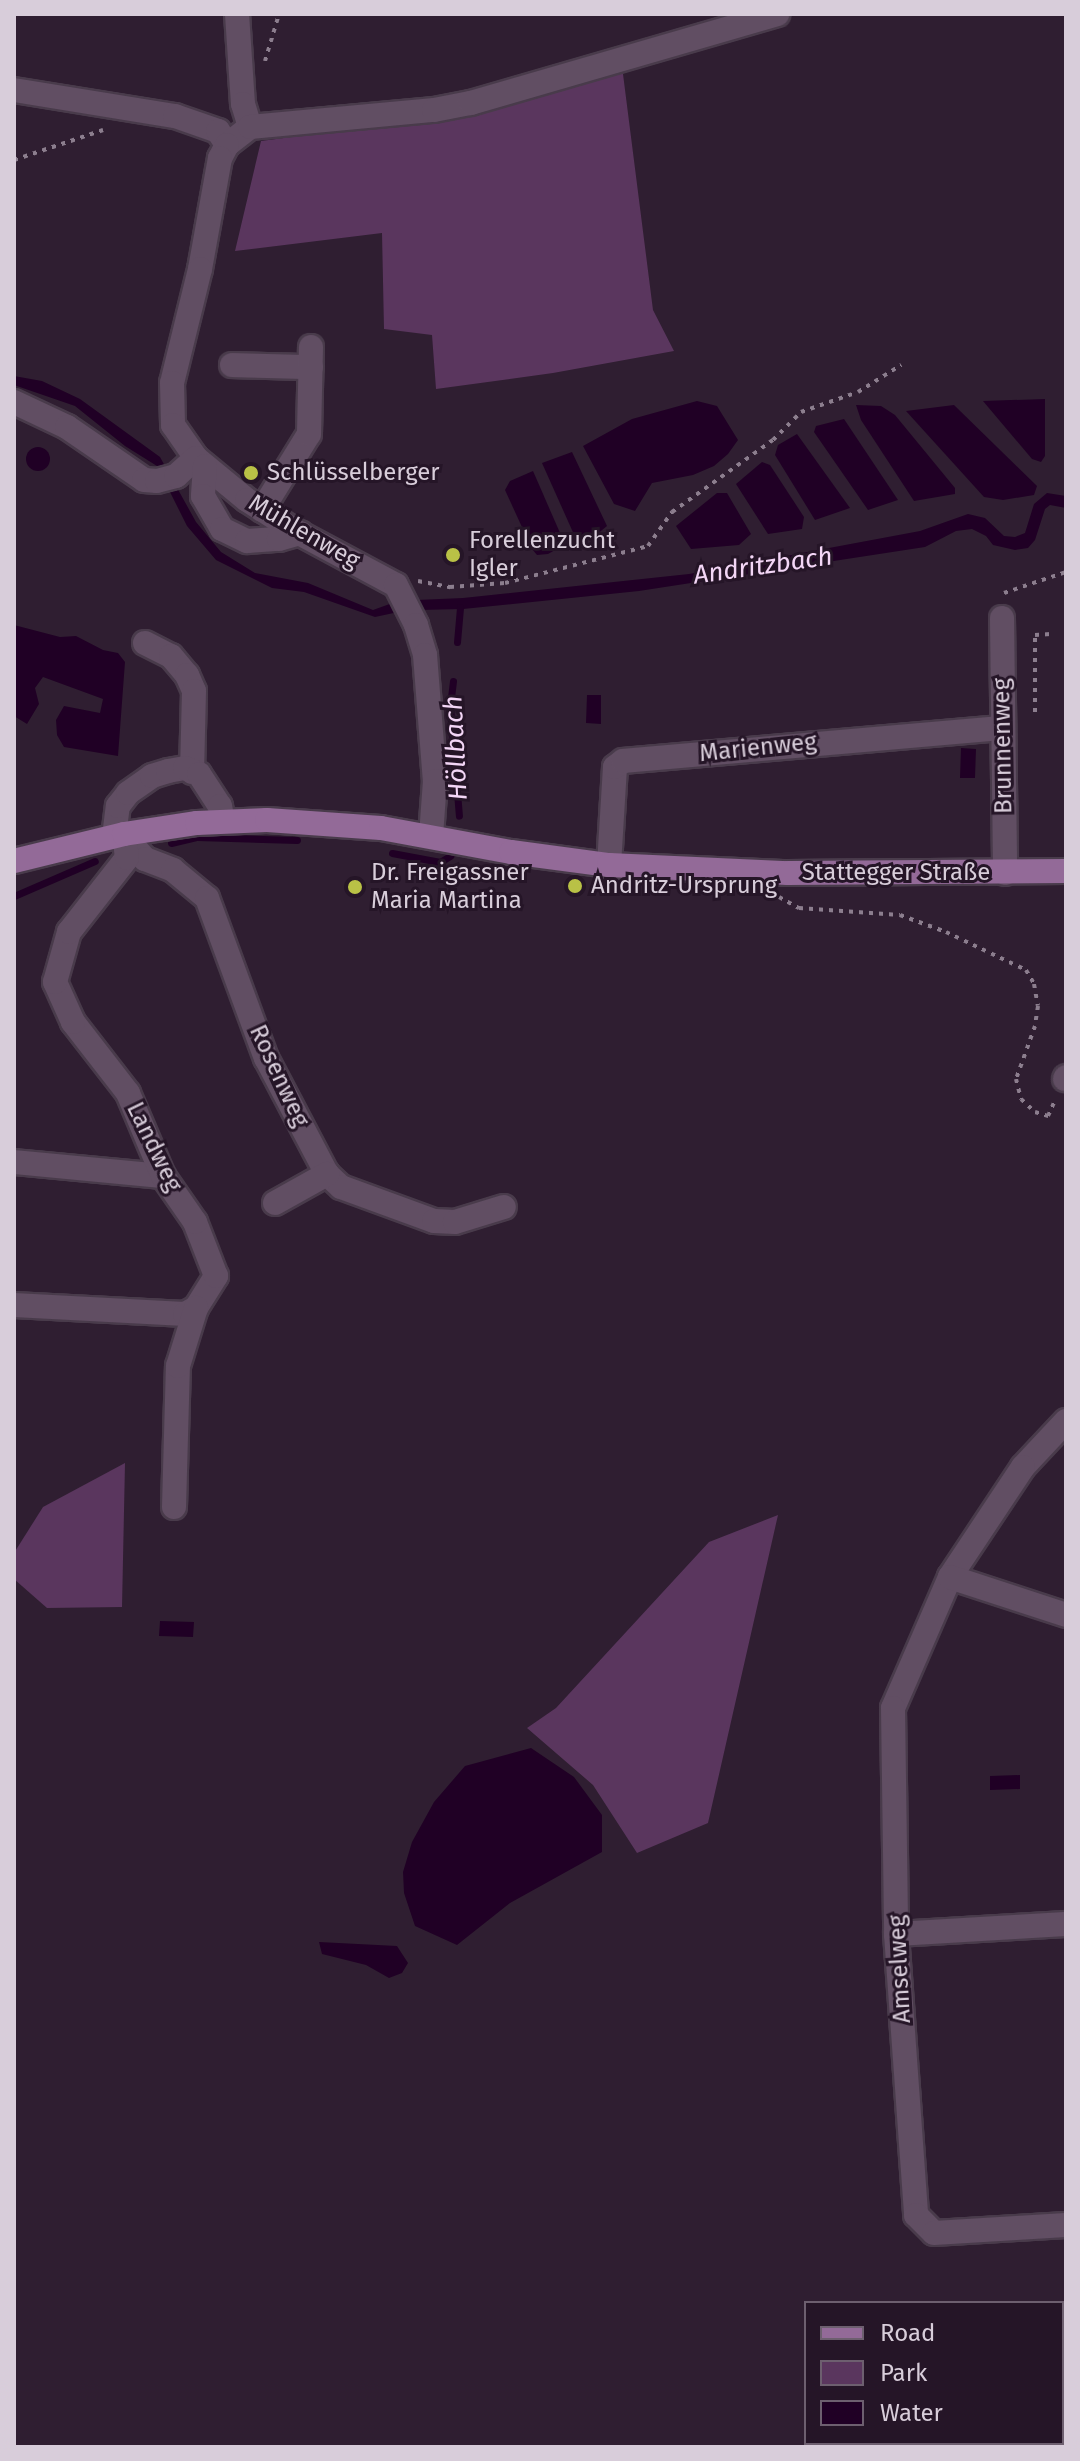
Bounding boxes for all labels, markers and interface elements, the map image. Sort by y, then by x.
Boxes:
place label: Schlüsselberger [267,459,440,487]
marker: Schlüsselberger [242,464,260,482]
street label: Mühlenweg [243,489,365,575]
place label: Forellenzucht Igler [469,527,615,583]
water label: Andritzbach [692,541,834,591]
marker: Forellenzucht Igler [444,546,462,564]
street label: Brunnenweg [987,678,1019,814]
water label: Höllbach [438,695,474,801]
street label: Marienweg [698,728,818,768]
place label: Dr. Freigassner Maria Martina [371,859,529,915]
street label: Stattegger Straße [802,859,990,887]
place label: Andritz-Ursprung [591,872,777,900]
marker: Andritz-Ursprung [566,877,584,895]
marker: Dr. Freigassner Maria Martina [346,878,364,896]
street label: Rosenweg [243,1020,315,1132]
street label: Landweg [120,1098,188,1196]
street label: Amselweg [883,1914,917,2024]
legend [804,2301,1064,2445]
text: Road [880,2319,935,2347]
text: Park [880,2359,927,2387]
text: Water [880,2399,943,2427]

